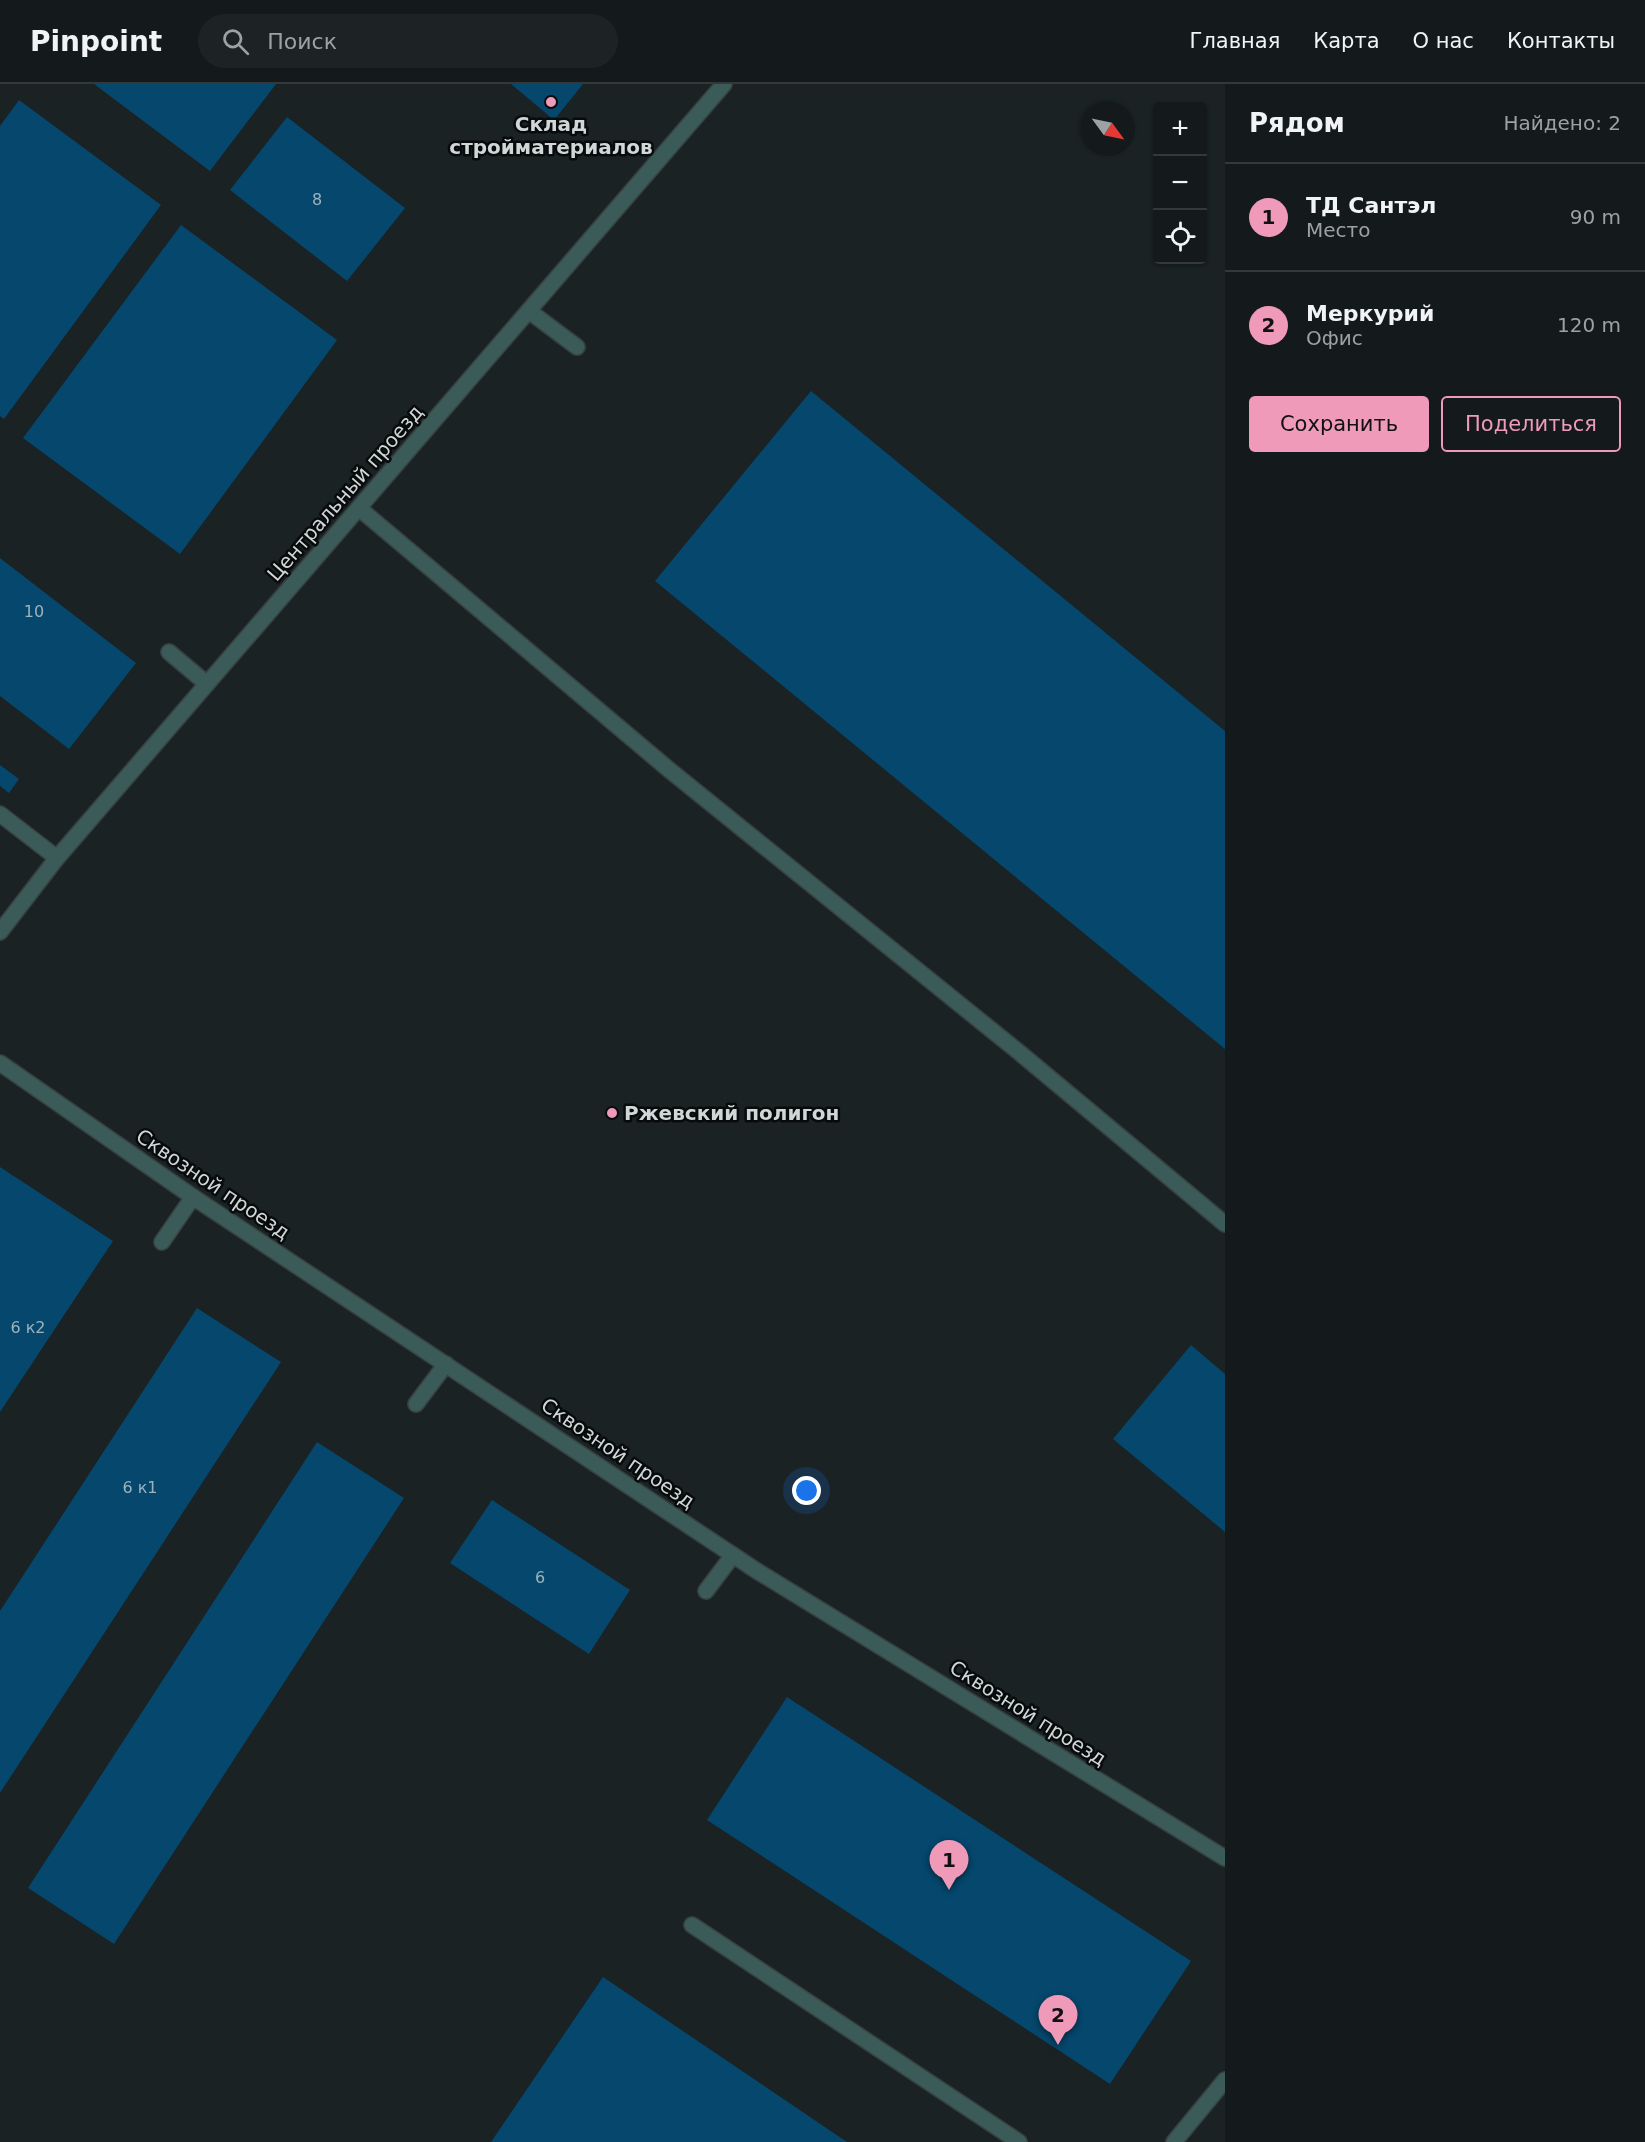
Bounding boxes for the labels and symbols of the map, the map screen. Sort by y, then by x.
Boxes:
marker: Склад стройматериалов [544,95,558,109]
north arrow [1081,102,1135,156]
place label: Склад стройматериалов [449,112,653,159]
house number: 8 [312,190,322,209]
street label: Центральный проезд [262,400,428,586]
house number: 10 [24,602,44,621]
place label: Ржевский полигон [624,1101,839,1125]
marker: Ржевский полигон [605,1106,619,1120]
street label: Сквозной проезд [132,1124,294,1244]
house number: 6 к2 [10,1318,46,1337]
street label: Сквозной проезд [537,1393,699,1513]
your location [792,1476,821,1505]
house number: 6 к1 [122,1478,158,1497]
house number: 6 [535,1568,545,1587]
street label: Сквозной проезд [945,1655,1111,1771]
pin: 1 [930,1840,968,1890]
pin: 2 [1038,1996,1078,2045]

